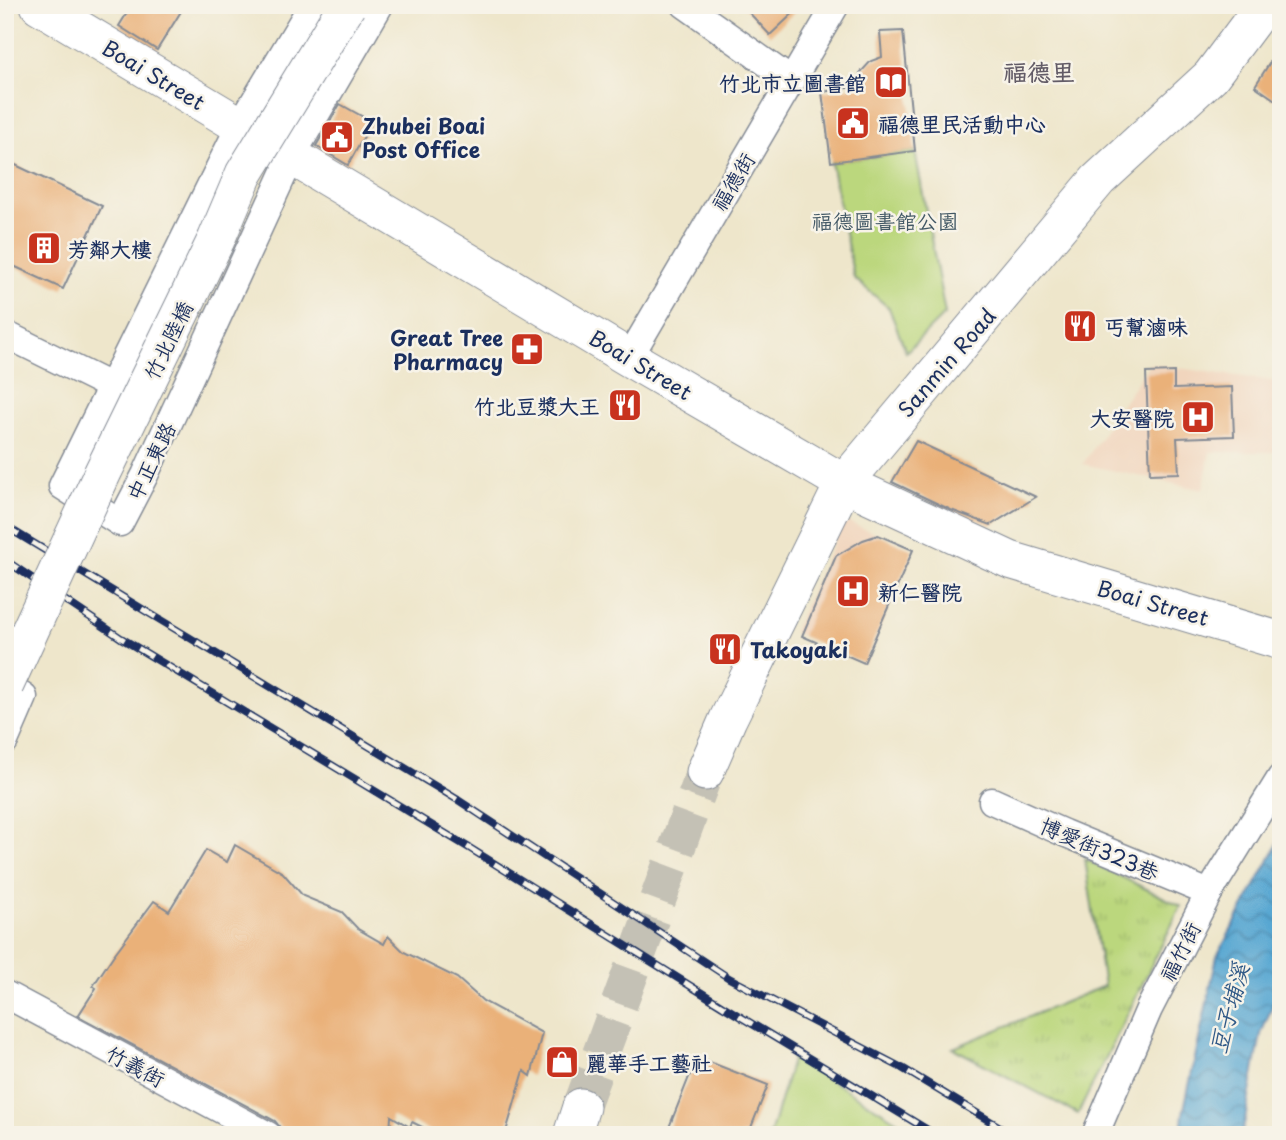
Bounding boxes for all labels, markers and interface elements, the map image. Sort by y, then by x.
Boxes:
street label: Boai Street [97,31,211,117]
district label: 福德里 [1003,53,1075,89]
library icon: 竹北市立圖書館 [872,63,910,101]
place label: 竹北市立圖書館 [719,66,866,98]
public building icon: 福德里民活動中心 [834,104,872,142]
place label: 福德里民活動中心 [878,107,1046,139]
place label: Zhubei Boai Post Office [362,109,485,165]
public building icon: Zhubei Boai Post Office [318,118,356,156]
street label: 福德街 [702,146,762,216]
park label: 福德圖書館公園 [812,204,959,236]
building icon: 芳鄰大樓 [25,229,63,267]
place label: 芳鄰大樓 [68,232,152,264]
street label: 竹北陸橋 [134,295,200,385]
street label: Sanmin Road [889,300,1003,424]
restaurant icon: 丐幫滷味 [1061,307,1099,345]
place label: 丐幫滷味 [1104,310,1188,342]
place label: Great Tree Pharmacy [390,321,503,377]
street label: Boai Street [584,321,698,407]
pharmacy icon: Great Tree Pharmacy [508,330,546,368]
restaurant icon: 竹北豆漿大王 [606,386,644,424]
place label: 竹北豆漿大王 [474,389,600,421]
hospital icon: 大安醫院 [1179,398,1217,436]
place label: 大安醫院 [1090,401,1174,433]
street label: 中正東路 [117,416,183,506]
street label: Boai Street [1093,571,1213,633]
hospital icon: 新仁醫院 [834,572,872,610]
place label: 新仁醫院 [878,575,962,607]
restaurant icon: Takoyaki [706,630,744,668]
place label: Takoyaki [750,633,848,665]
street label: 博愛街323巷 [1036,809,1164,887]
street label: 福竹街 [1150,916,1208,986]
water label: 豆子埔溪 [1199,957,1257,1057]
street label: 竹義街 [101,1036,171,1094]
shop icon: 麗華手工藝社 [543,1043,581,1081]
place label: 麗華手工藝社 [586,1046,712,1078]

